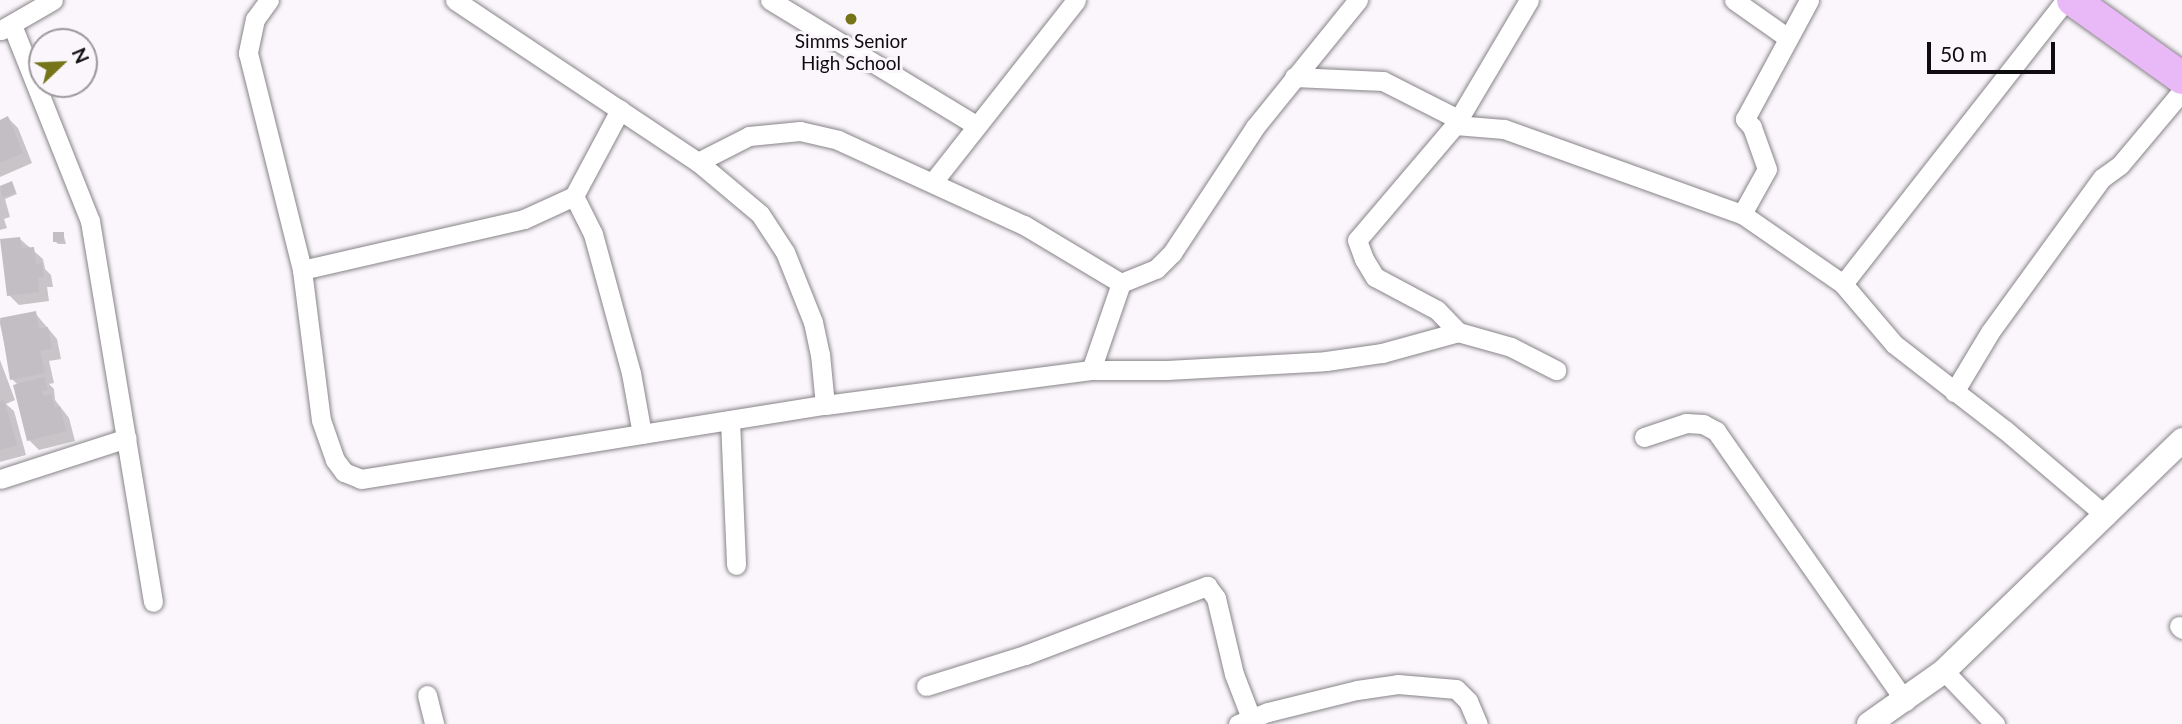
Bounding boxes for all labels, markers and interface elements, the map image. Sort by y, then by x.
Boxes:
marker: Simms Senior High School [843,11,859,27]
north arrow [28,28,98,98]
scale bar [1930,28,2058,72]
place label: Simms Senior High School [795,30,907,74]
text: 50 m [1940,41,1987,66]
text: N [68,44,94,67]

